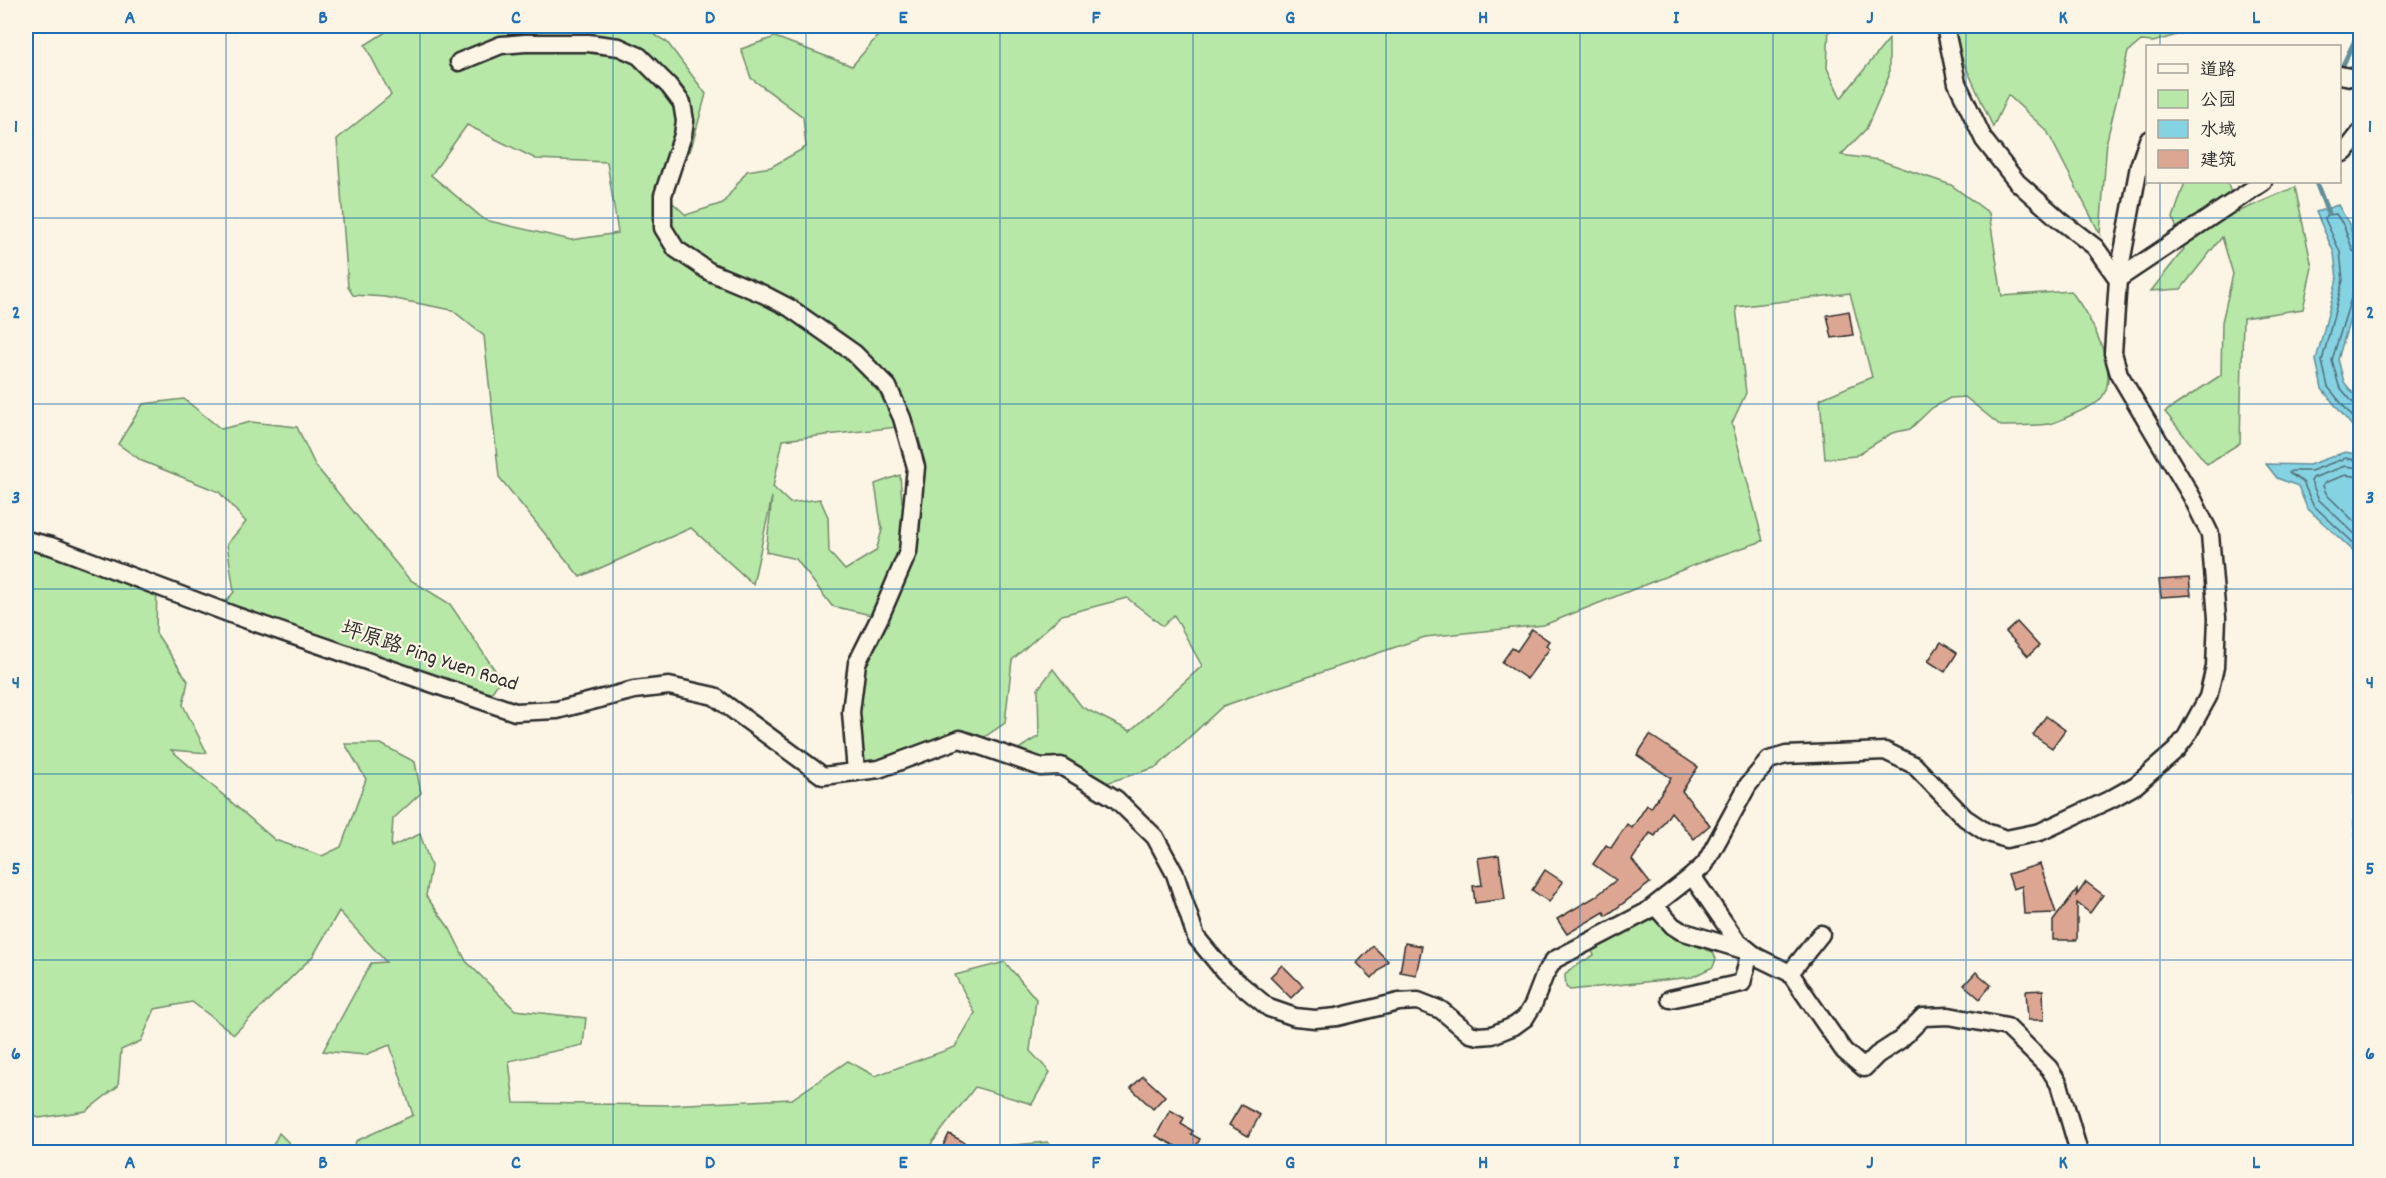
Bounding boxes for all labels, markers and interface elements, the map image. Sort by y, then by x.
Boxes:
text: A [125,5,136,33]
text: B [318,5,328,33]
text: C [511,5,521,33]
text: D [705,5,716,33]
text: E [898,5,908,33]
text: F [1092,5,1102,33]
text: G [1285,5,1295,33]
text: H [1478,5,1488,33]
text: I [1673,5,1680,33]
text: J [1866,5,1874,33]
text: K [2058,5,2068,33]
text: L [2252,5,2261,33]
legend [2146,45,2341,183]
text: 道路 [2200,59,2236,84]
text: 公园 [2200,89,2236,114]
text: 1 [14,114,18,142]
text: 1 [2368,114,2372,142]
text: 水域 [2200,119,2236,144]
text: 建筑 [2200,149,2236,174]
text: 2 [12,300,20,328]
text: 2 [2366,300,2374,328]
text: 3 [12,485,20,513]
text: 3 [2366,485,2374,513]
street label: 坪原路 Ping Yuen Road [337,615,521,701]
text: 4 [12,670,20,698]
text: 4 [2366,670,2374,698]
text: 5 [11,856,21,884]
text: 5 [2365,856,2375,884]
text: 6 [11,1041,21,1069]
text: 6 [2365,1041,2375,1069]
text: A [125,1150,136,1178]
text: B [318,1150,328,1178]
text: C [511,1150,521,1178]
text: D [705,1150,716,1178]
text: E [898,1150,908,1178]
text: F [1092,1150,1102,1178]
text: G [1285,1150,1295,1178]
text: H [1478,1150,1488,1178]
text: I [1673,1150,1680,1178]
text: J [1866,1150,1874,1178]
text: K [2058,1150,2068,1178]
text: L [2252,1150,2261,1178]

